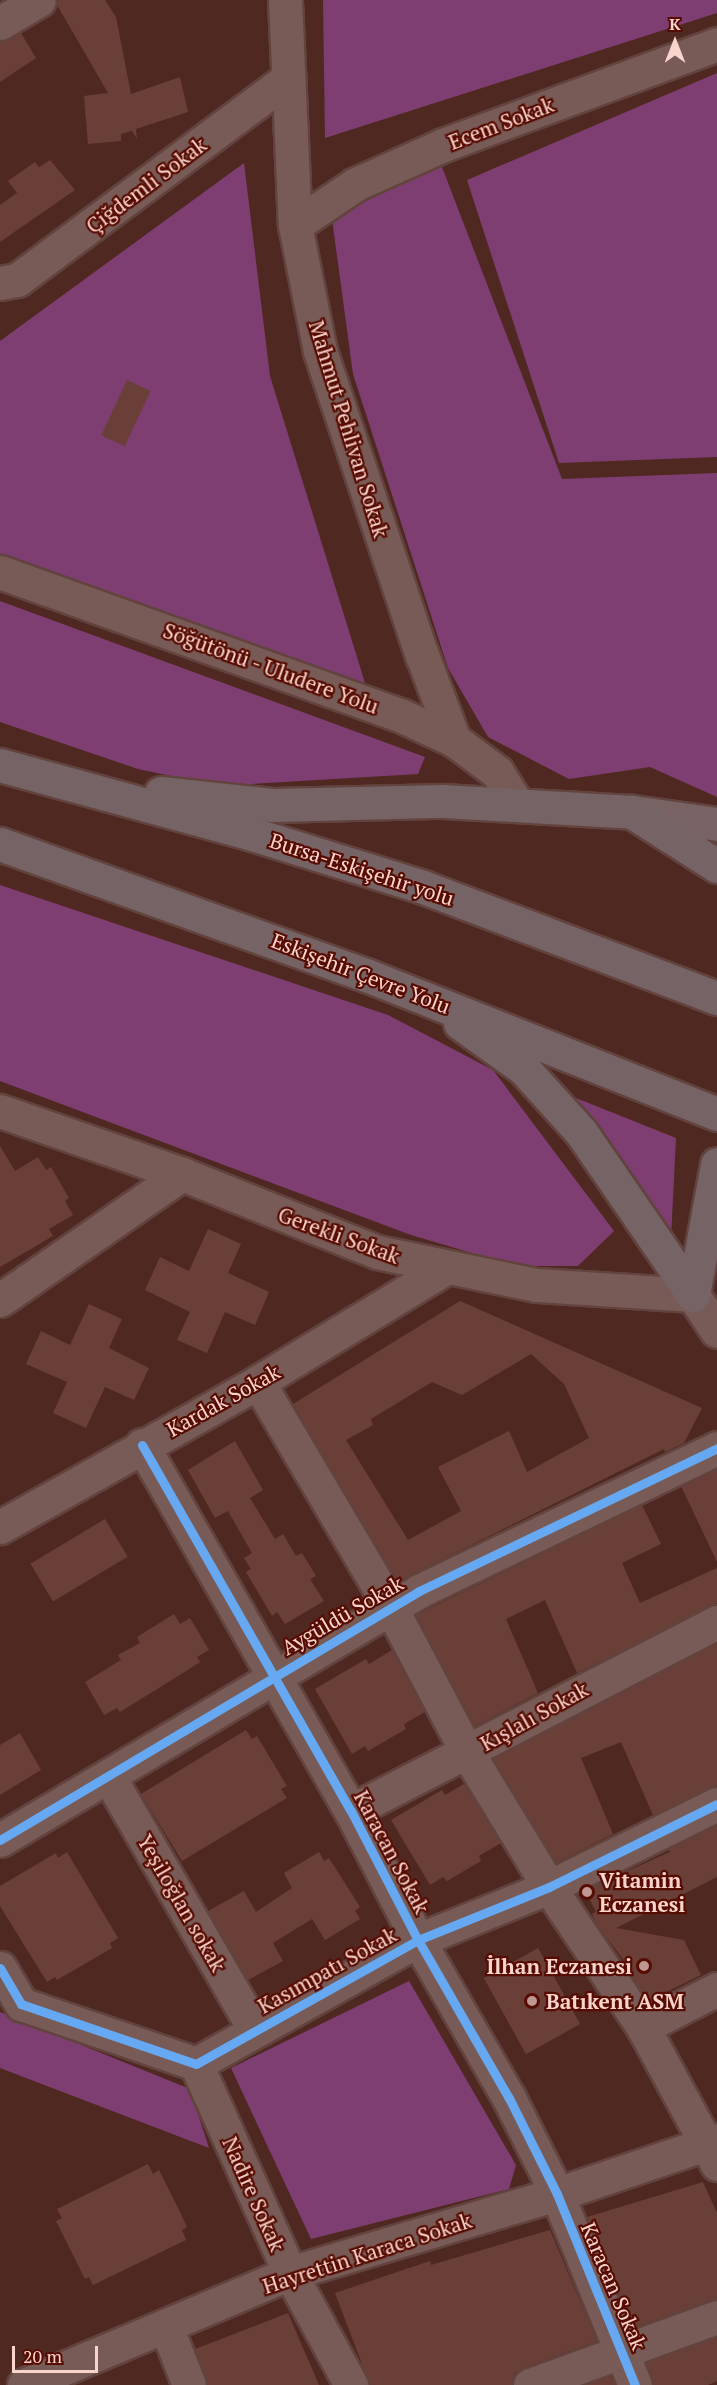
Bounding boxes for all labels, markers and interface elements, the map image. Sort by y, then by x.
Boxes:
north arrow [645,12,705,72]
text: K [669,13,681,35]
street label: Ecem Sokak [445,91,557,155]
street label: Çiğdemli Sokak [81,132,211,238]
street label: Mahmut Pehlivan Sokak [304,317,394,541]
street label: Söğütönü - Uludere Yolu [159,617,383,719]
street label: Bursa-Eskişehir yolu [267,827,457,911]
street label: Eskişehir Çevre Yolu [268,927,454,1019]
street label: Gerekli Sokak [275,1201,403,1269]
street label: Kardak Sokak [162,1359,284,1441]
street label: Aygüldü Sokak [277,1570,407,1660]
street label: Kışlalı Sokak [476,1676,592,1756]
street label: Karacan Sokak [349,1786,435,1918]
street label: Yeşiloğlan sokak [132,1830,232,1976]
place label: Vitamin Eczanesi [599,1867,685,1917]
marker: Vitamin Eczanesi [580,1885,594,1899]
street label: Kasımpatı Sokak [253,1922,401,2018]
place label: İlhan Eczanesi [487,1953,632,1979]
marker: İlhan Eczanesi [637,1959,651,1973]
place label: Batıkent ASM [546,1988,684,2014]
marker: Batıkent ASM [523,1992,541,2010]
street label: Nadire Sokak [218,2133,290,2255]
street label: Hayrettin Karaca Sokak [259,2207,475,2299]
street label: Karacan Sokak [576,2219,652,2353]
scale bar [15,2334,100,2372]
text: 20 m [23,2344,62,2368]

